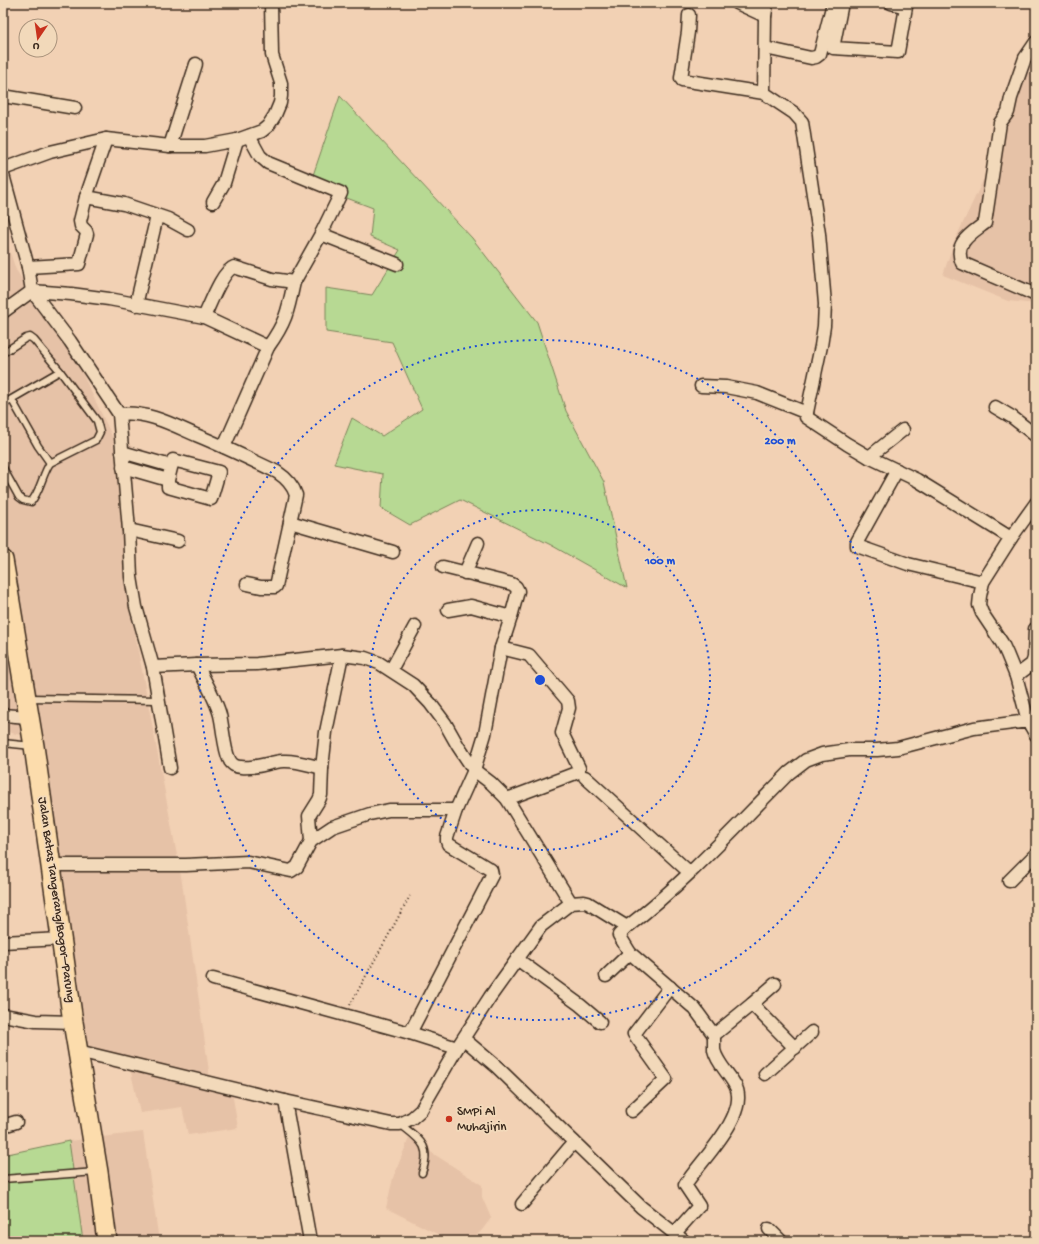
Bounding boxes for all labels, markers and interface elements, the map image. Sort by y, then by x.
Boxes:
north arrow [18,18,58,58]
text: U [31,39,41,52]
text: 200 m [765,435,796,449]
text: 100 m [644,555,675,569]
centre of rings [533,673,547,687]
street label: Jalan Batas Tangerang/Bogor–Parung [34,796,78,1004]
place label: SMPi Al Muhajirin [457,1105,507,1135]
marker: SMPi Al Muhajirin [444,1114,454,1124]

